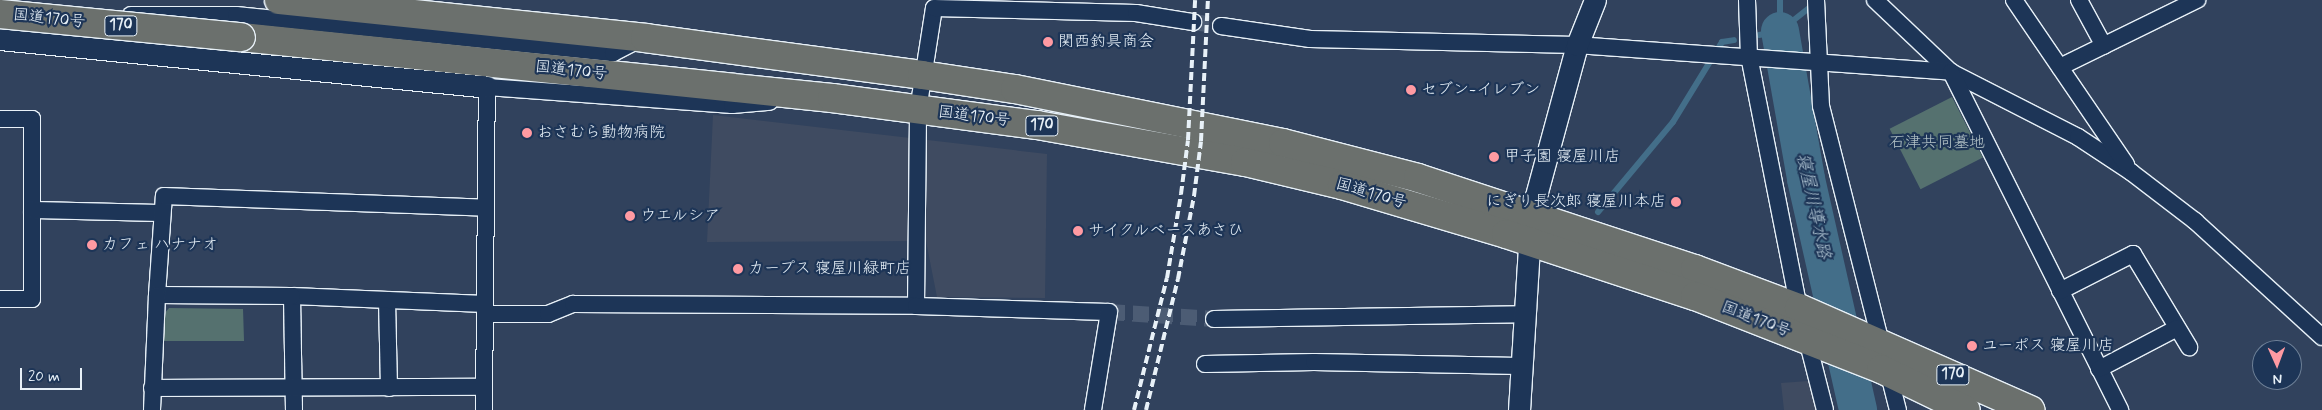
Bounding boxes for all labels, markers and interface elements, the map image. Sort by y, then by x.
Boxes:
street label: 国道170号 [12,6,86,32]
road number: 170 [104,14,138,38]
place label: 関西釣具商会 [1058,32,1154,52]
marker: 関西釣具商会 [1042,36,1054,48]
street label: 国道170号 [534,58,608,84]
place label: セブン-イレブン [1421,80,1540,100]
marker: セブン-イレブン [1405,84,1417,96]
street label: 国道170号 [937,103,1011,131]
road number: 170 [1024,114,1060,138]
place label: おさむら動物病院 [537,123,665,143]
marker: おさむら動物病院 [521,127,533,139]
park label: 石津共同墓地 [1889,133,1985,153]
place label: 甲子園 寝屋川店 [1504,147,1620,167]
marker: 甲子園 寝屋川店 [1488,151,1500,163]
water label: 寝屋川導水路 [1791,151,1835,261]
street label: 国道170号 [1333,175,1409,213]
place label: にぎり長次郎 寝屋川本店 [1486,192,1666,212]
marker: にぎり長次郎 寝屋川本店 [1670,196,1682,208]
place label: ウエルシア [640,206,720,226]
marker: ウエルシア [624,210,636,222]
place label: サイクルベースあさひ [1088,221,1248,241]
marker: サイクルベースあさひ [1072,225,1084,237]
place label: カフェ ハナナオ [102,235,218,255]
marker: カフェ ハナナオ [86,239,98,251]
place label: カープス 寝屋川緑町店 [748,259,912,279]
marker: カープス 寝屋川緑町店 [732,263,744,275]
street label: 国道170号 [1719,298,1793,342]
place label: ユーポス 寝屋川店 [1982,336,2114,356]
marker: ユーポス 寝屋川店 [1966,340,1978,352]
north arrow [2252,340,2302,390]
scale bar [22,358,85,390]
road number: 170 [1936,362,1970,388]
text: 20 m [28,367,60,387]
text: N [2273,370,2282,388]

